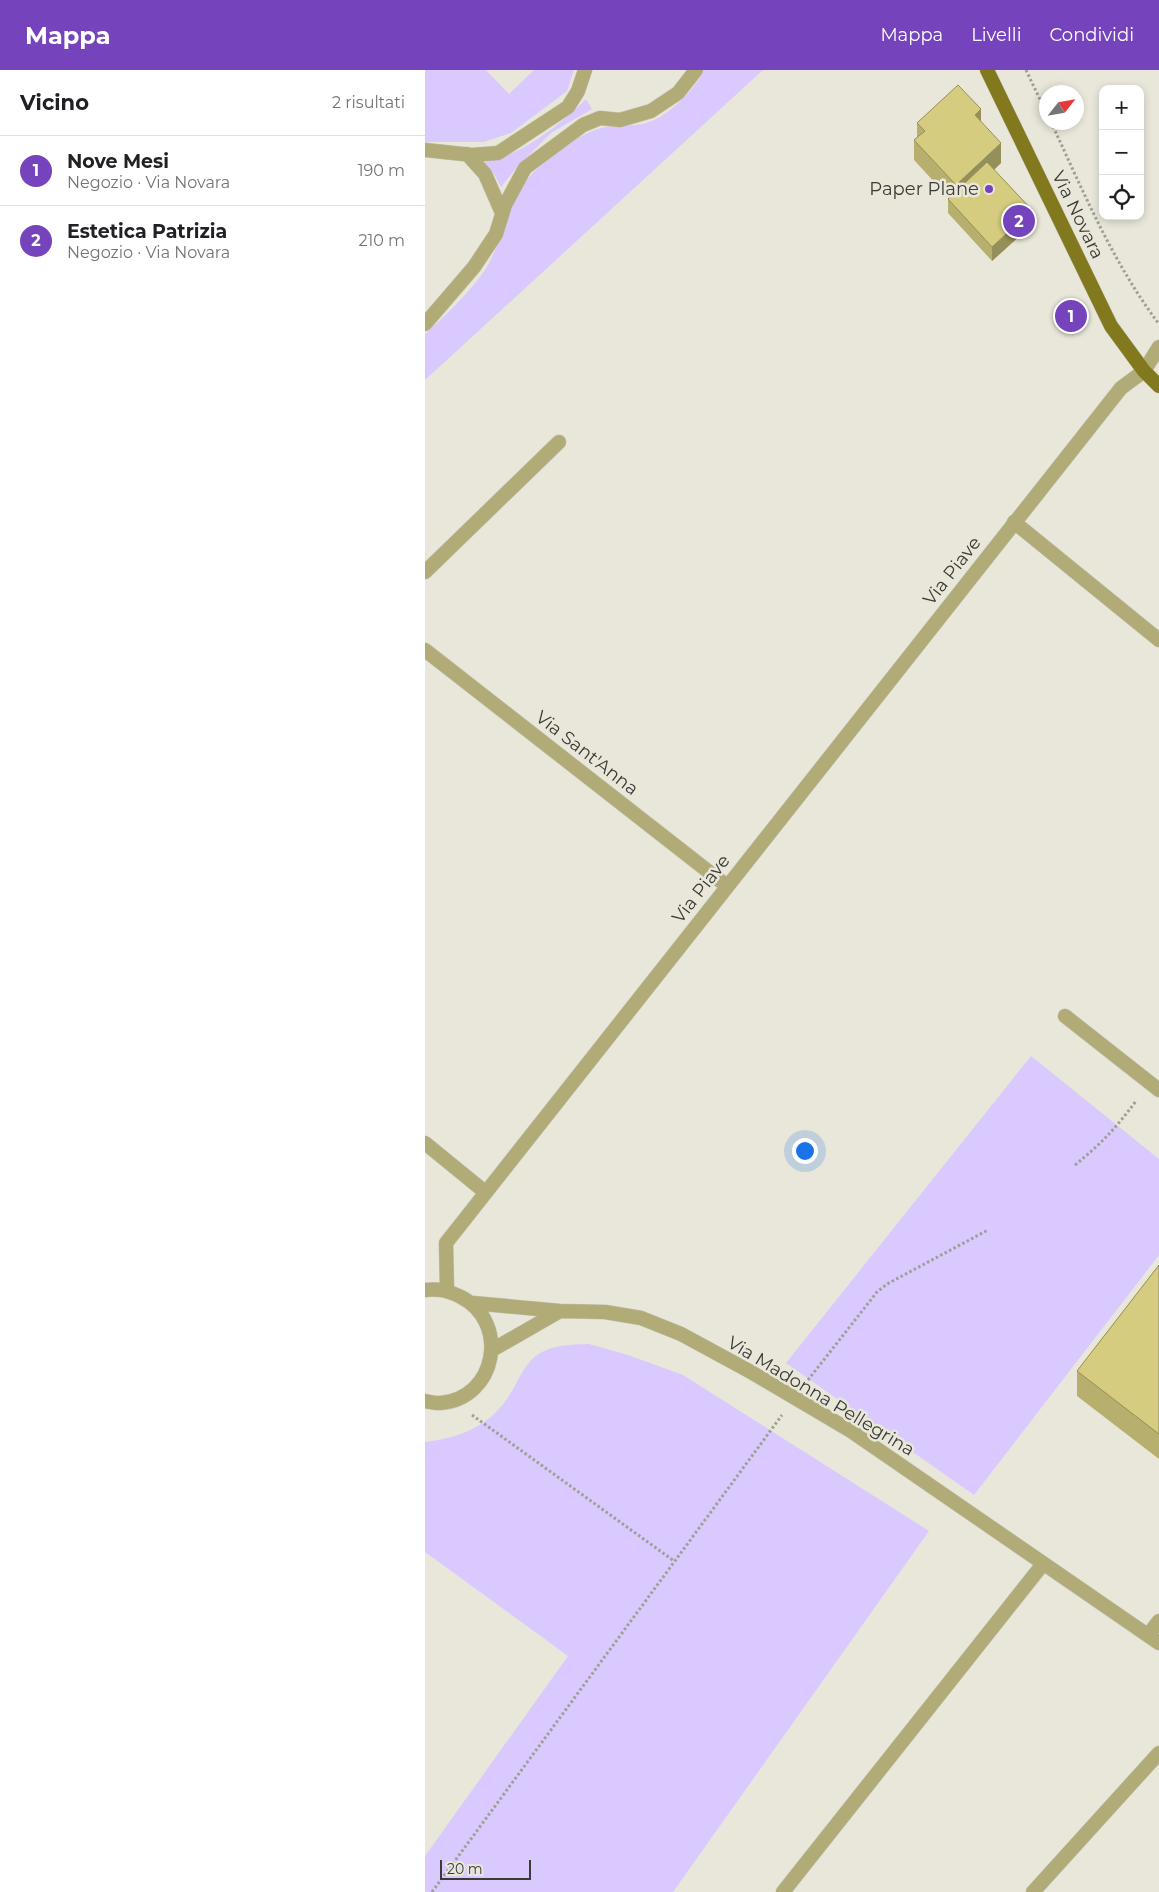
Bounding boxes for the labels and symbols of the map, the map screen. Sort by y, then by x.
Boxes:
north arrow [1039,85,1084,130]
street label: Via Novara [1047,167,1109,263]
place label: Paper Plane [869,178,979,200]
marker: Paper Plane [983,183,995,195]
pin: 2 [1003,202,1035,240]
pin: 1 [1055,297,1087,335]
street label: Via Piave [918,532,986,610]
street label: Via Sant'Anna [531,706,643,800]
street label: Via Piave [667,850,735,928]
your location [792,1138,818,1164]
street label: Via Madonna Pellegrina [723,1331,919,1461]
scale bar [440,1857,531,1880]

